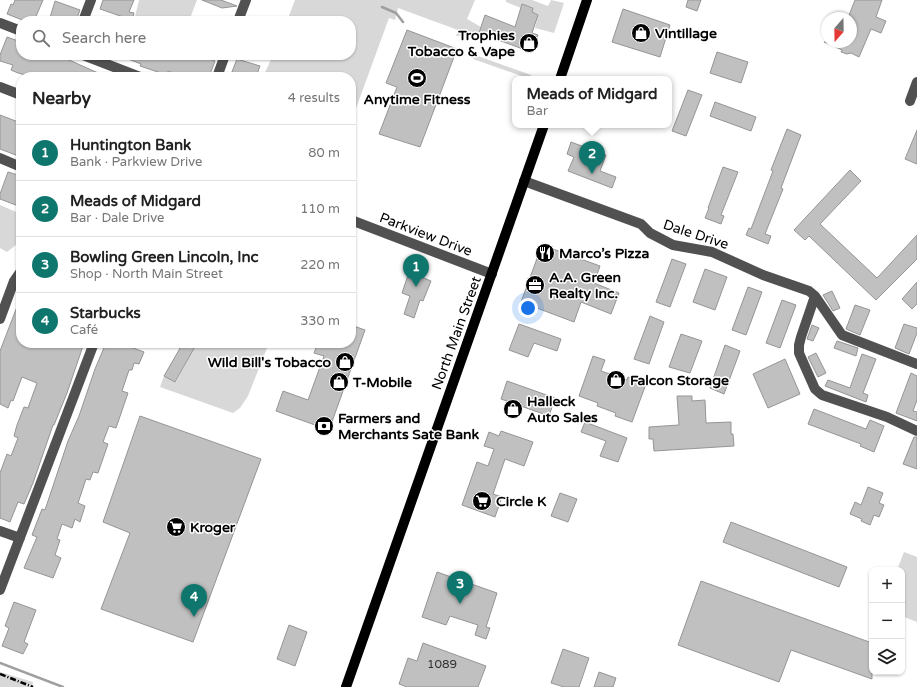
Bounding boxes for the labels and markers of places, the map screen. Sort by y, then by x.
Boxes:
shop icon: Vintillage [630,22,652,44]
place label: Vintillage [655,25,717,42]
place label: Trophies Tobacco & Vape [407,27,515,60]
shop icon: Trophies Tobacco & Vape [518,32,540,54]
sports icon: Anytime Fitness [406,67,428,89]
place label: Anytime Fitness [364,91,471,108]
pin: 2 [579,141,605,174]
restaurant icon: Marco’s Pizza [534,242,556,264]
place label: Marco’s Pizza [559,245,649,262]
pin: 1 [403,254,429,287]
place label: A.A. Green Realty Inc. [549,269,621,302]
office icon: A.A. Green Realty Inc. [524,274,546,296]
shop icon: Wild Bill's Tobacco [334,351,356,373]
place label: Wild Bill's Tobacco [208,354,331,371]
shop icon: Falcon Storage [605,369,627,391]
shop icon: T-Mobile [328,371,350,393]
place label: Falcon Storage [630,372,729,389]
place label: T-Mobile [352,374,412,391]
place label: Halleck Auto Sales [527,393,598,426]
shop icon: Halleck Auto Sales [502,398,524,420]
place label: Farmers and Merchants Sate Bank [338,410,480,443]
bank icon: Farmers and Merchants Sate Bank [313,415,335,437]
supermarket icon: Circle K [471,490,493,512]
place label: Circle K [496,493,547,510]
supermarket icon: Kroger [165,516,187,538]
place label: Kroger [190,519,236,536]
pin: 3 [447,571,473,604]
pin: 4 [181,584,207,617]

